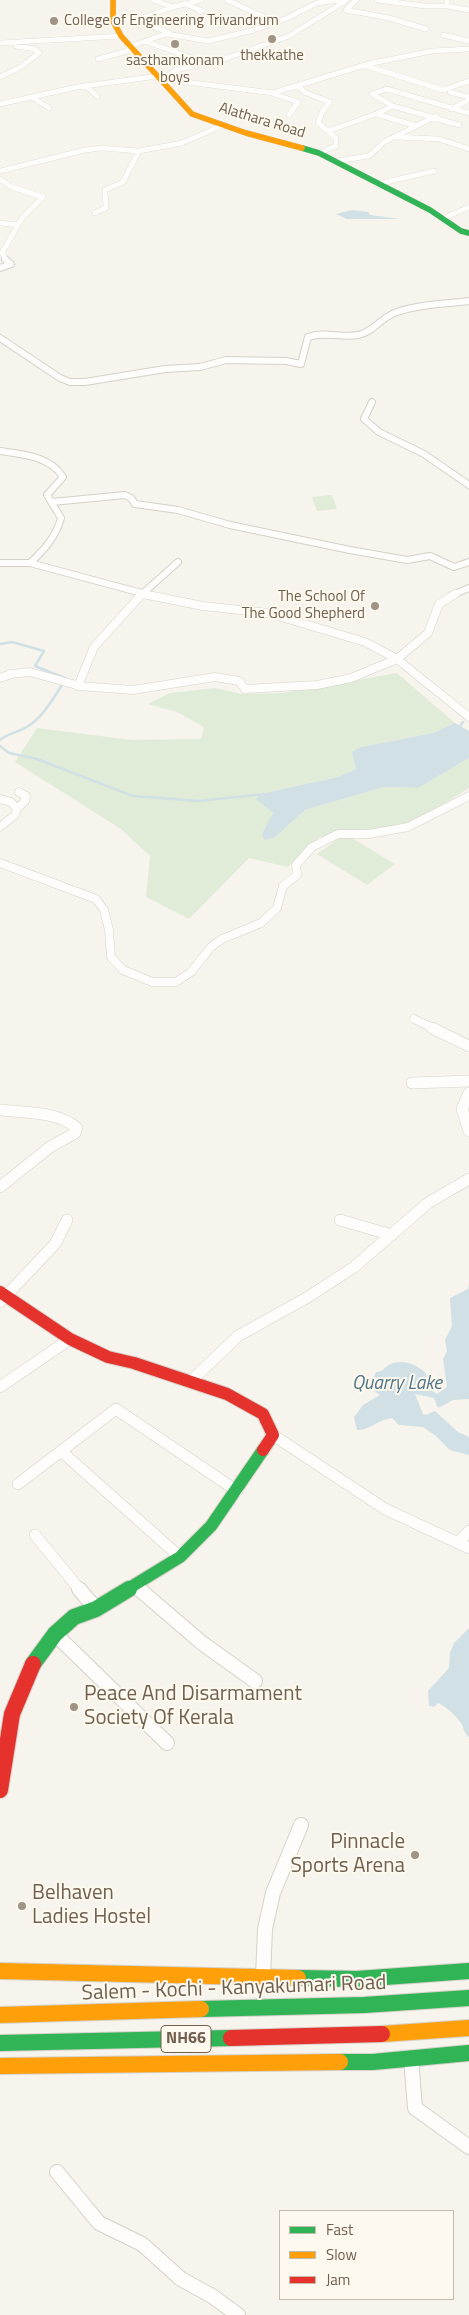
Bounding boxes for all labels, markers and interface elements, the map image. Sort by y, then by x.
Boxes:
place label: College of Engineering Trivandrum [64,12,279,30]
marker: College of Engineering Trivandrum [48,15,60,27]
marker: thekkathe [266,33,278,45]
marker: sasthamkonam boys [169,38,181,50]
place label: thekkathe [240,47,304,65]
place label: sasthamkonam boys [126,52,224,87]
street label: Alathara Road [217,99,307,143]
place label: The School Of The Good Shepherd [242,588,365,623]
marker: The School Of The Good Shepherd [369,600,381,612]
water label: Quarry Lake [352,1373,442,1395]
place label: Peace And Disarmament Society Of Kerala [84,1682,302,1732]
marker: Peace And Disarmament Society Of Kerala [68,1701,80,1713]
place label: Pinnacle Sports Arena [290,1830,405,1880]
marker: Pinnacle Sports Arena [409,1849,421,1861]
place label: Belhaven Ladies Hostel [32,1881,151,1931]
marker: Belhaven Ladies Hostel [16,1900,28,1912]
street label: Salem - Kochi - Kanyakumari Road [81,1971,387,2007]
road number: NH66 [161,2026,211,2052]
legend [279,2210,454,2300]
text: Fast [326,2218,353,2241]
text: Slow [326,2243,357,2266]
text: Jam [326,2268,350,2291]

